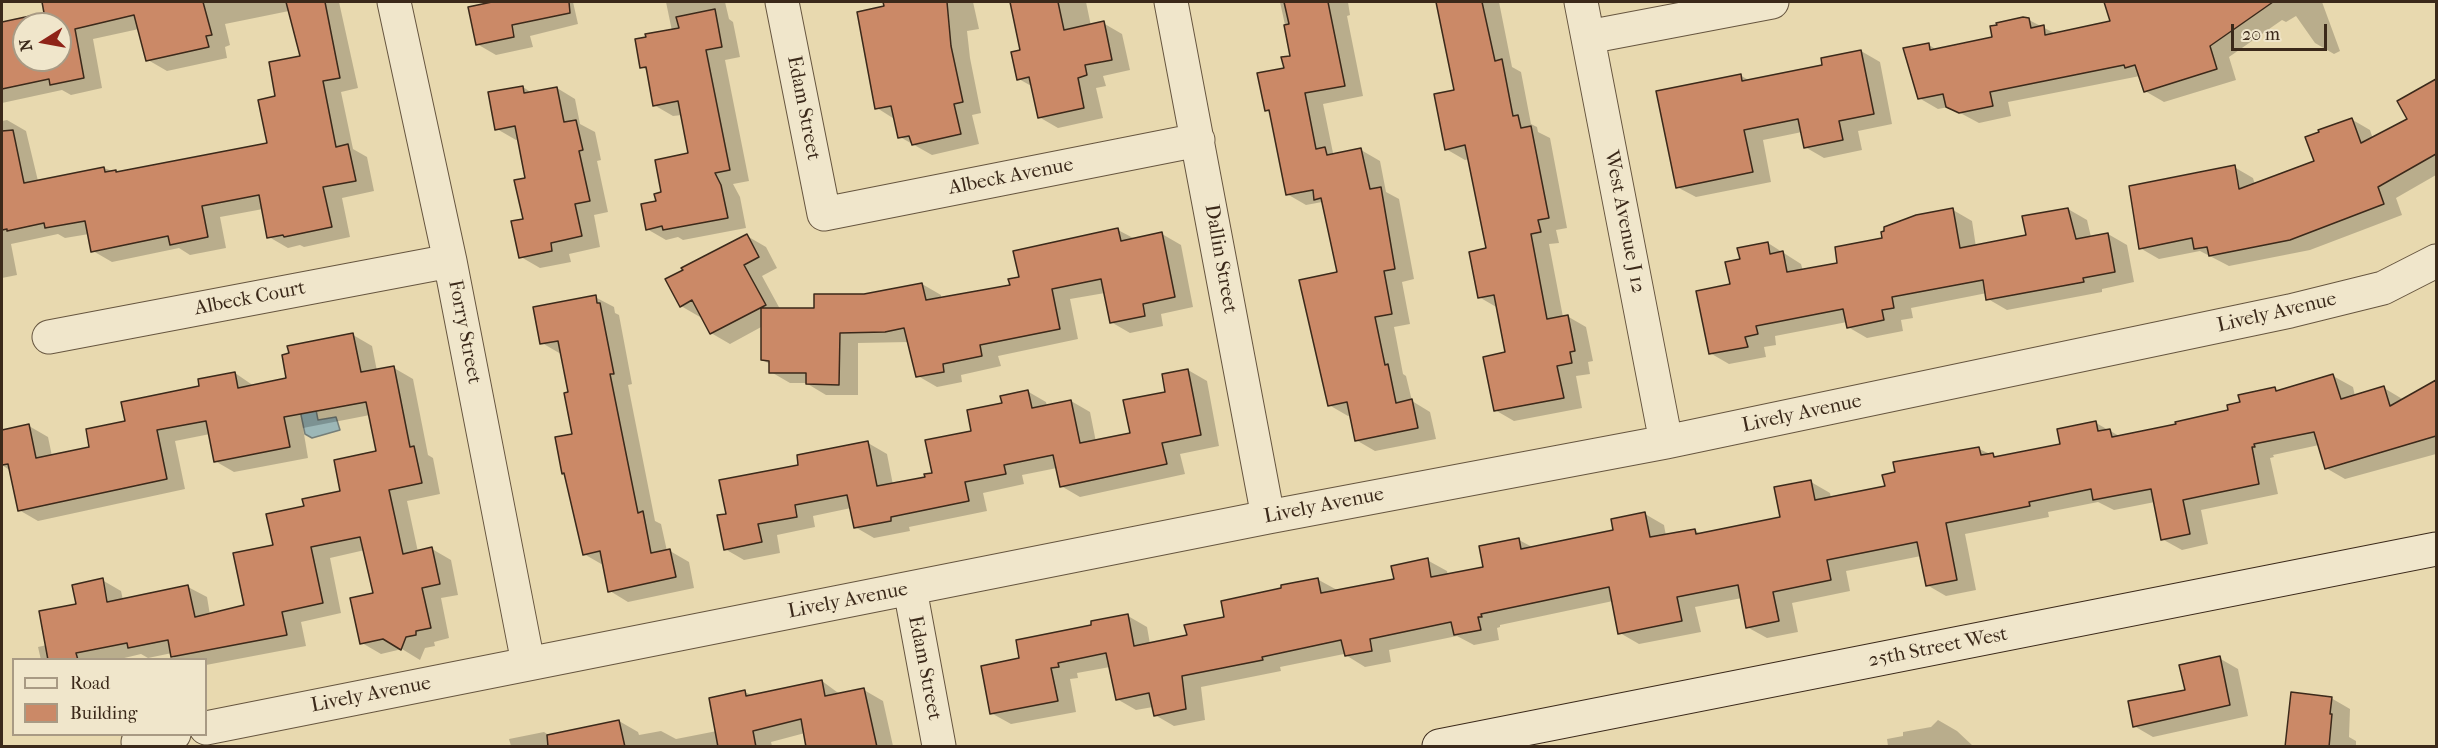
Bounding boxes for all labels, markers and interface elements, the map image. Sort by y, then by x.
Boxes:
north arrow [12,12,72,72]
scale bar [2234,12,2330,50]
text: 20 m [2242,24,2280,45]
text: N [15,37,36,53]
street label: Edam Street [781,54,825,162]
street label: West Avenue J 12 [1598,148,1650,296]
street label: Albeck Avenue [947,153,1075,201]
street label: Dallin Street [1199,203,1241,315]
street label: Albeck Court [192,276,308,322]
street label: Forry Street [442,278,486,386]
street label: Lively Avenue [2215,288,2339,338]
street label: Lively Avenue [1740,390,1864,438]
street label: Lively Avenue [1262,483,1386,529]
street label: Lively Avenue [786,578,910,624]
street label: Edam Street [902,614,946,722]
street label: 25th Street West [1866,623,2010,673]
legend [12,658,207,736]
street label: Lively Avenue [309,672,433,718]
text: Road [70,673,110,694]
text: Building [70,703,137,724]

